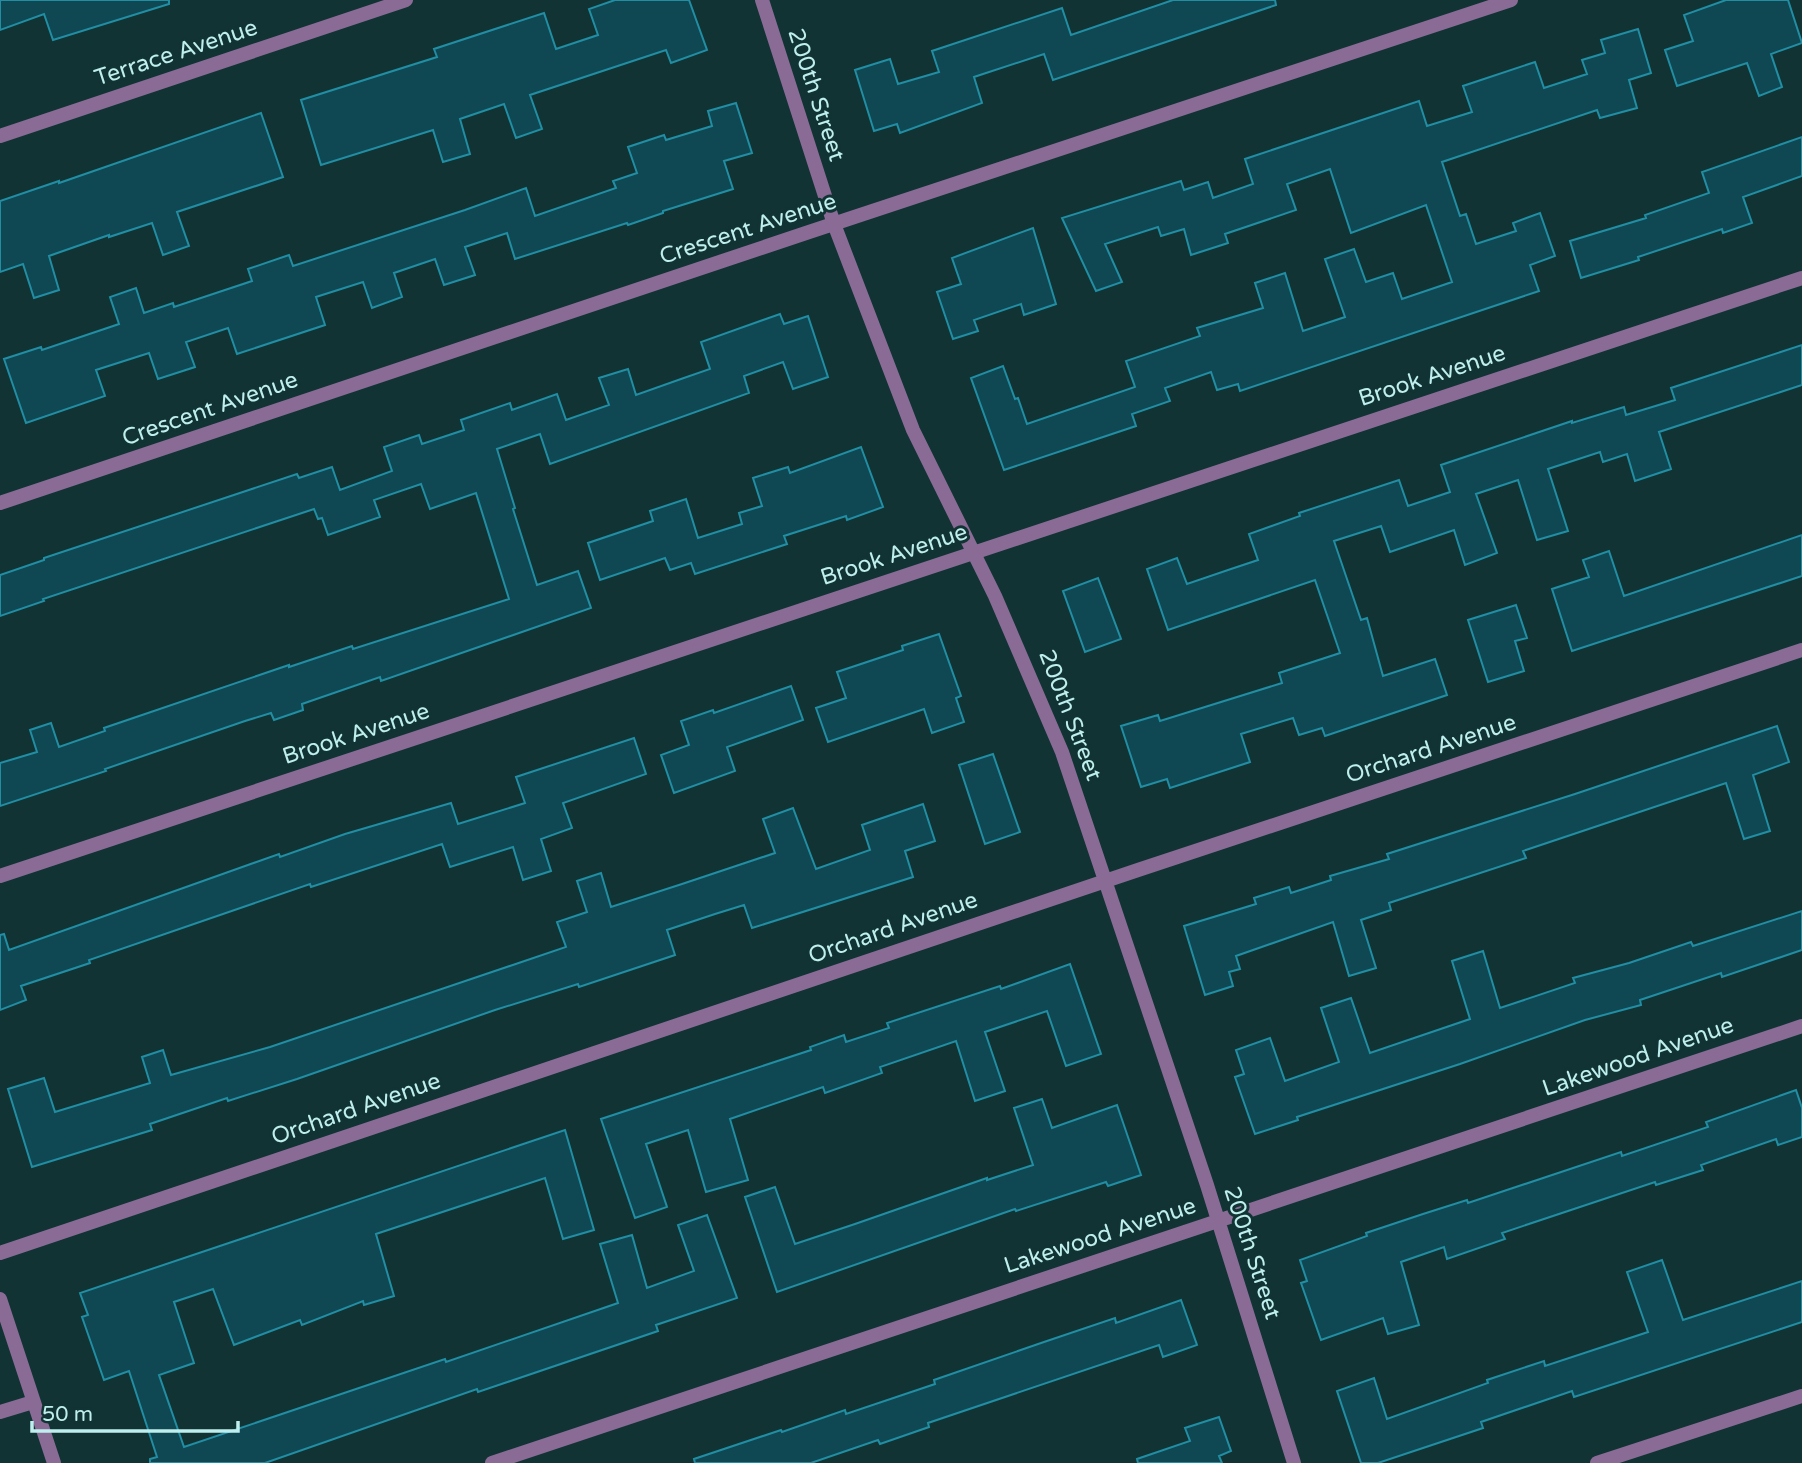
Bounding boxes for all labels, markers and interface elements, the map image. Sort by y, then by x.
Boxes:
street label: Terrace Avenue [91,13,261,93]
street label: 200th Street [781,25,851,165]
street label: Crescent Avenue [656,187,840,271]
street label: Brook Avenue [1355,339,1509,413]
street label: Crescent Avenue [118,366,302,452]
street label: Brook Avenue [817,518,971,592]
street label: 200th Street [1032,646,1108,785]
street label: Brook Avenue [279,697,433,771]
street label: Orchard Avenue [1342,708,1520,790]
street label: Orchard Avenue [805,886,981,970]
street label: Lakewood Avenue [1539,1011,1737,1103]
street label: Orchard Avenue [268,1067,444,1151]
street label: 200th Street [1217,1183,1287,1323]
street label: Lakewood Avenue [1000,1192,1200,1280]
scale bar [32,1390,238,1434]
text: 50 m [42,1402,93,1427]

